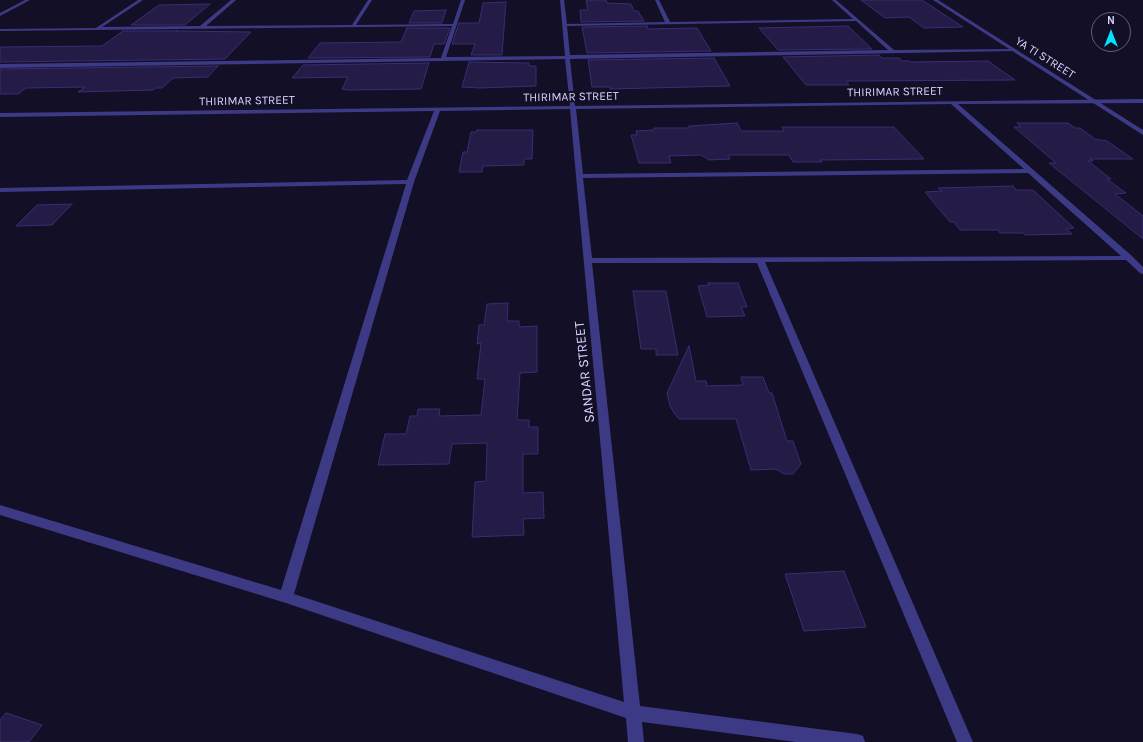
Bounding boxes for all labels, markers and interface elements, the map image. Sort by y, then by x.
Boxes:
north arrow [1091,12,1131,52]
text: N [1107,14,1115,27]
street label: YA TI STREET [1012,34,1078,82]
street label: THIRIMAR STREET [847,84,943,100]
street label: THIRIMAR STREET [523,89,619,105]
street label: THIRIMAR STREET [199,93,295,109]
street label: SANDAR STREET [571,320,599,424]

